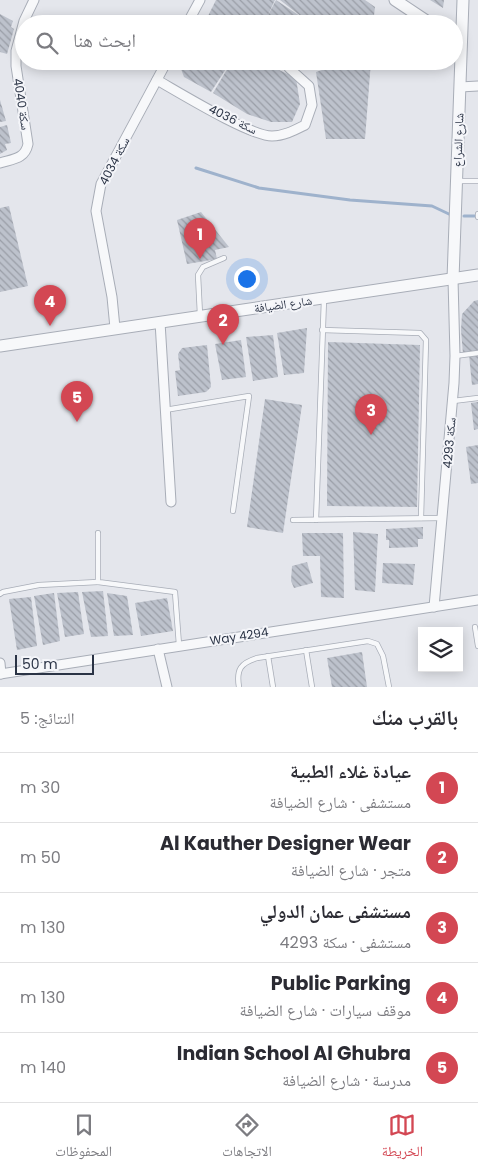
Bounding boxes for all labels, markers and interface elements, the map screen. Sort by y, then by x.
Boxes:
search box [15,15,463,70]
text: ابحث هنا [73,27,136,54]
icon: search [33,29,61,57]
street label: سكة 4040 [10,77,34,131]
street label: سكة 4036 [206,100,260,138]
street label: شارع الشراع [449,112,467,167]
street label: سكة 4034 [95,134,133,188]
pin: 1 [184,218,216,259]
your location [234,266,260,292]
pin: 4 [34,285,66,326]
street label: شارع الضيافة [253,291,313,316]
pin: 2 [207,304,239,345]
pin: 5 [61,381,93,422]
pin: 3 [355,394,387,435]
street label: سكة 4293 [438,417,460,469]
street label: Way 4294 [208,623,270,649]
map controls [418,627,463,672]
button: layers [418,627,463,672]
scale bar [15,652,94,675]
text: 50 m [22,654,58,674]
text: بالقرب منك [372,703,458,732]
text: النتائج: 5 [20,707,74,730]
text: عيادة غلاء الطبية [290,758,411,785]
text: 30 m [20,776,60,799]
text: 1 [439,776,445,799]
text: مستشفى · شارع الضيافة [270,791,411,814]
text: Al Kauther Designer Wear [160,830,411,857]
text: 50 m [20,846,61,869]
text: 2 [437,846,447,869]
text: متجر · شارع الضيافة [291,859,411,882]
text: مستشفى عمان الدولي [260,898,411,925]
text: 130 m [20,916,65,939]
text: 3 [437,916,447,939]
text: مستشفى · سكة 4293 [279,931,411,954]
text: Public Parking [271,970,411,997]
text: 130 m [20,986,65,1009]
text: 4 [437,986,447,1009]
text: موقف سيارات · شارع الضيافة [239,999,411,1022]
text: Indian School Al Ghubra [177,1040,411,1067]
text: 140 m [20,1056,66,1079]
text: 5 [437,1056,447,1079]
text: مدرسة · شارع الضيافة [282,1069,411,1092]
tab: المحفوظات [55,1111,112,1165]
tab: الاتجاهات [222,1111,272,1165]
tab: الخريطة [382,1111,423,1165]

